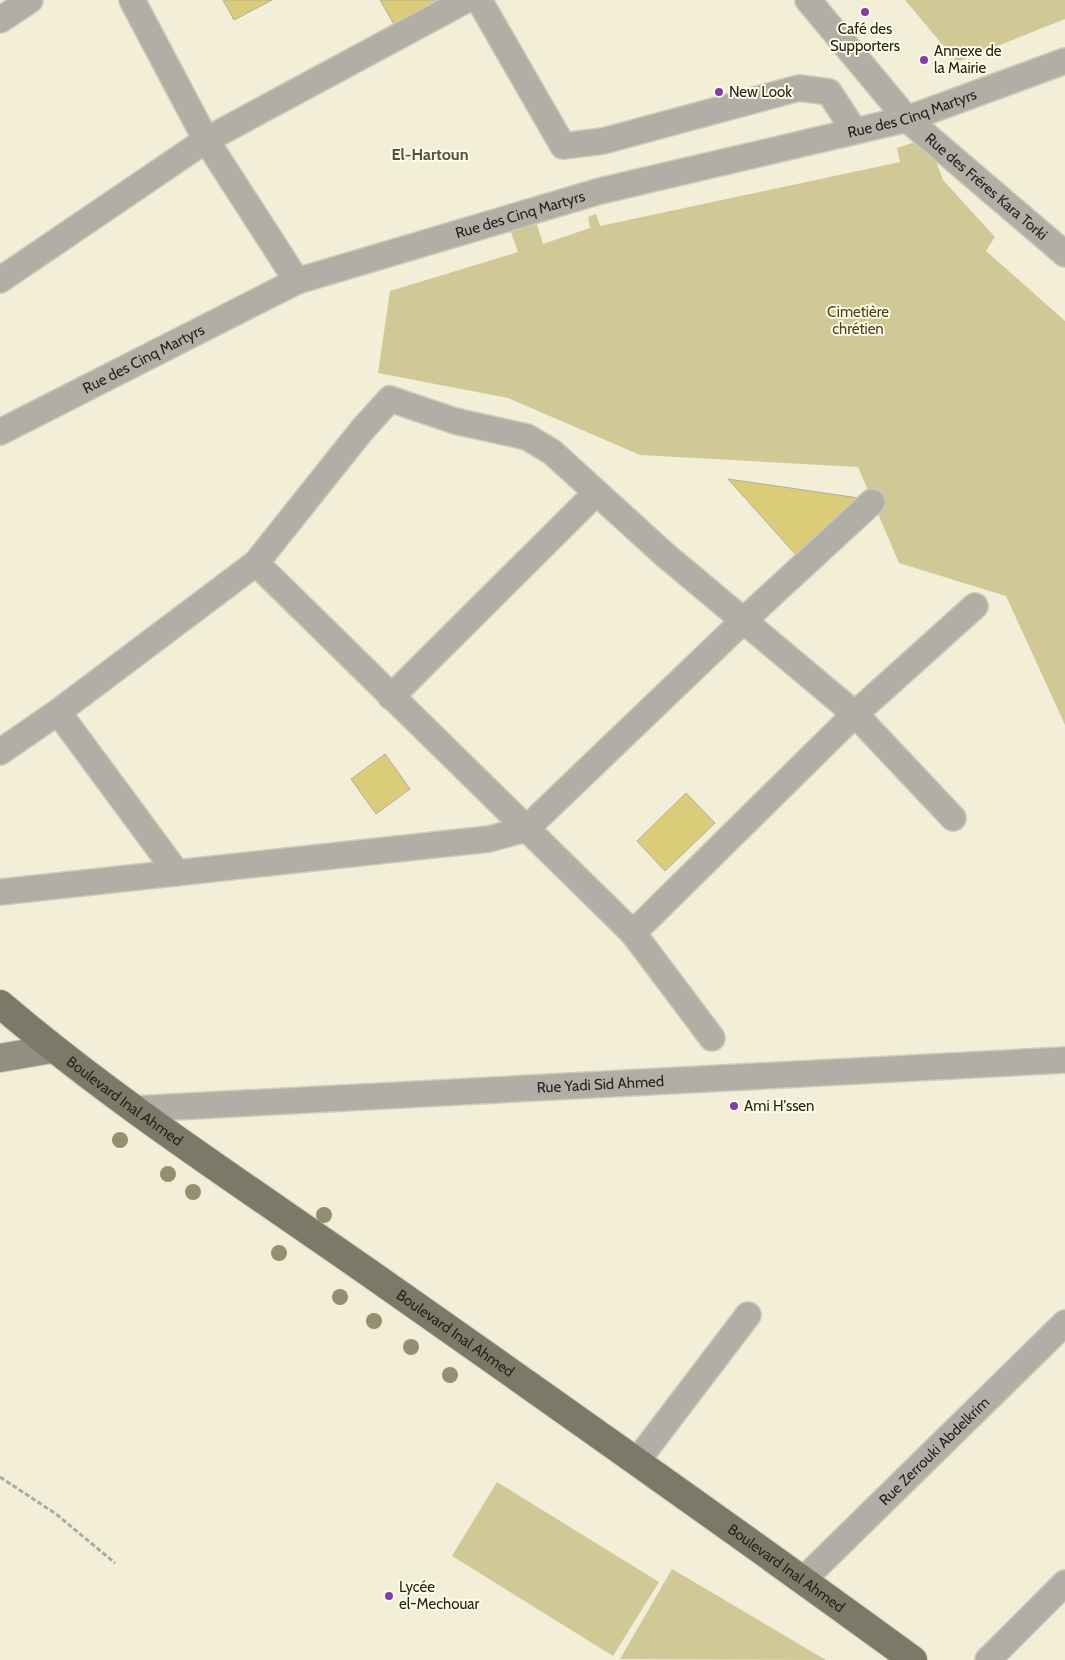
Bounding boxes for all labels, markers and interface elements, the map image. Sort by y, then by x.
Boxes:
marker: Café des Supporters [859,6,871,18]
place label: Café des Supporters [830,20,900,55]
place label: Annexe de la Mairie [934,42,1002,77]
marker: Annexe de la Mairie [918,54,930,66]
place label: New Look [729,83,792,101]
street label: Rue des Cinq Martyrs [846,85,979,142]
marker: New Look [713,86,725,98]
street label: Rue des Fréres Kara Torki [921,129,1051,244]
district label: El-Hartoun [391,145,469,164]
street label: Rue des Cinq Martyrs [453,187,587,242]
park label: Cimetière chrétien [827,303,889,338]
street label: Rue des Cinq Martyrs [80,321,207,397]
street label: Boulevard Inal Ahmed [63,1052,186,1150]
street label: Rue Yadi Sid Ahmed [536,1072,665,1097]
place label: Ami H'ssen [744,1097,814,1115]
marker: Ami H'ssen [728,1100,740,1112]
street label: Boulevard Inal Ahmed [393,1286,518,1381]
street label: Rue Zerrouki Abdelkrim [876,1393,993,1509]
street label: Boulevard Inal Ahmed [724,1520,848,1616]
place label: Lycée el-Mechouar [399,1578,480,1613]
marker: Lycée el-Mechouar [383,1590,395,1602]

